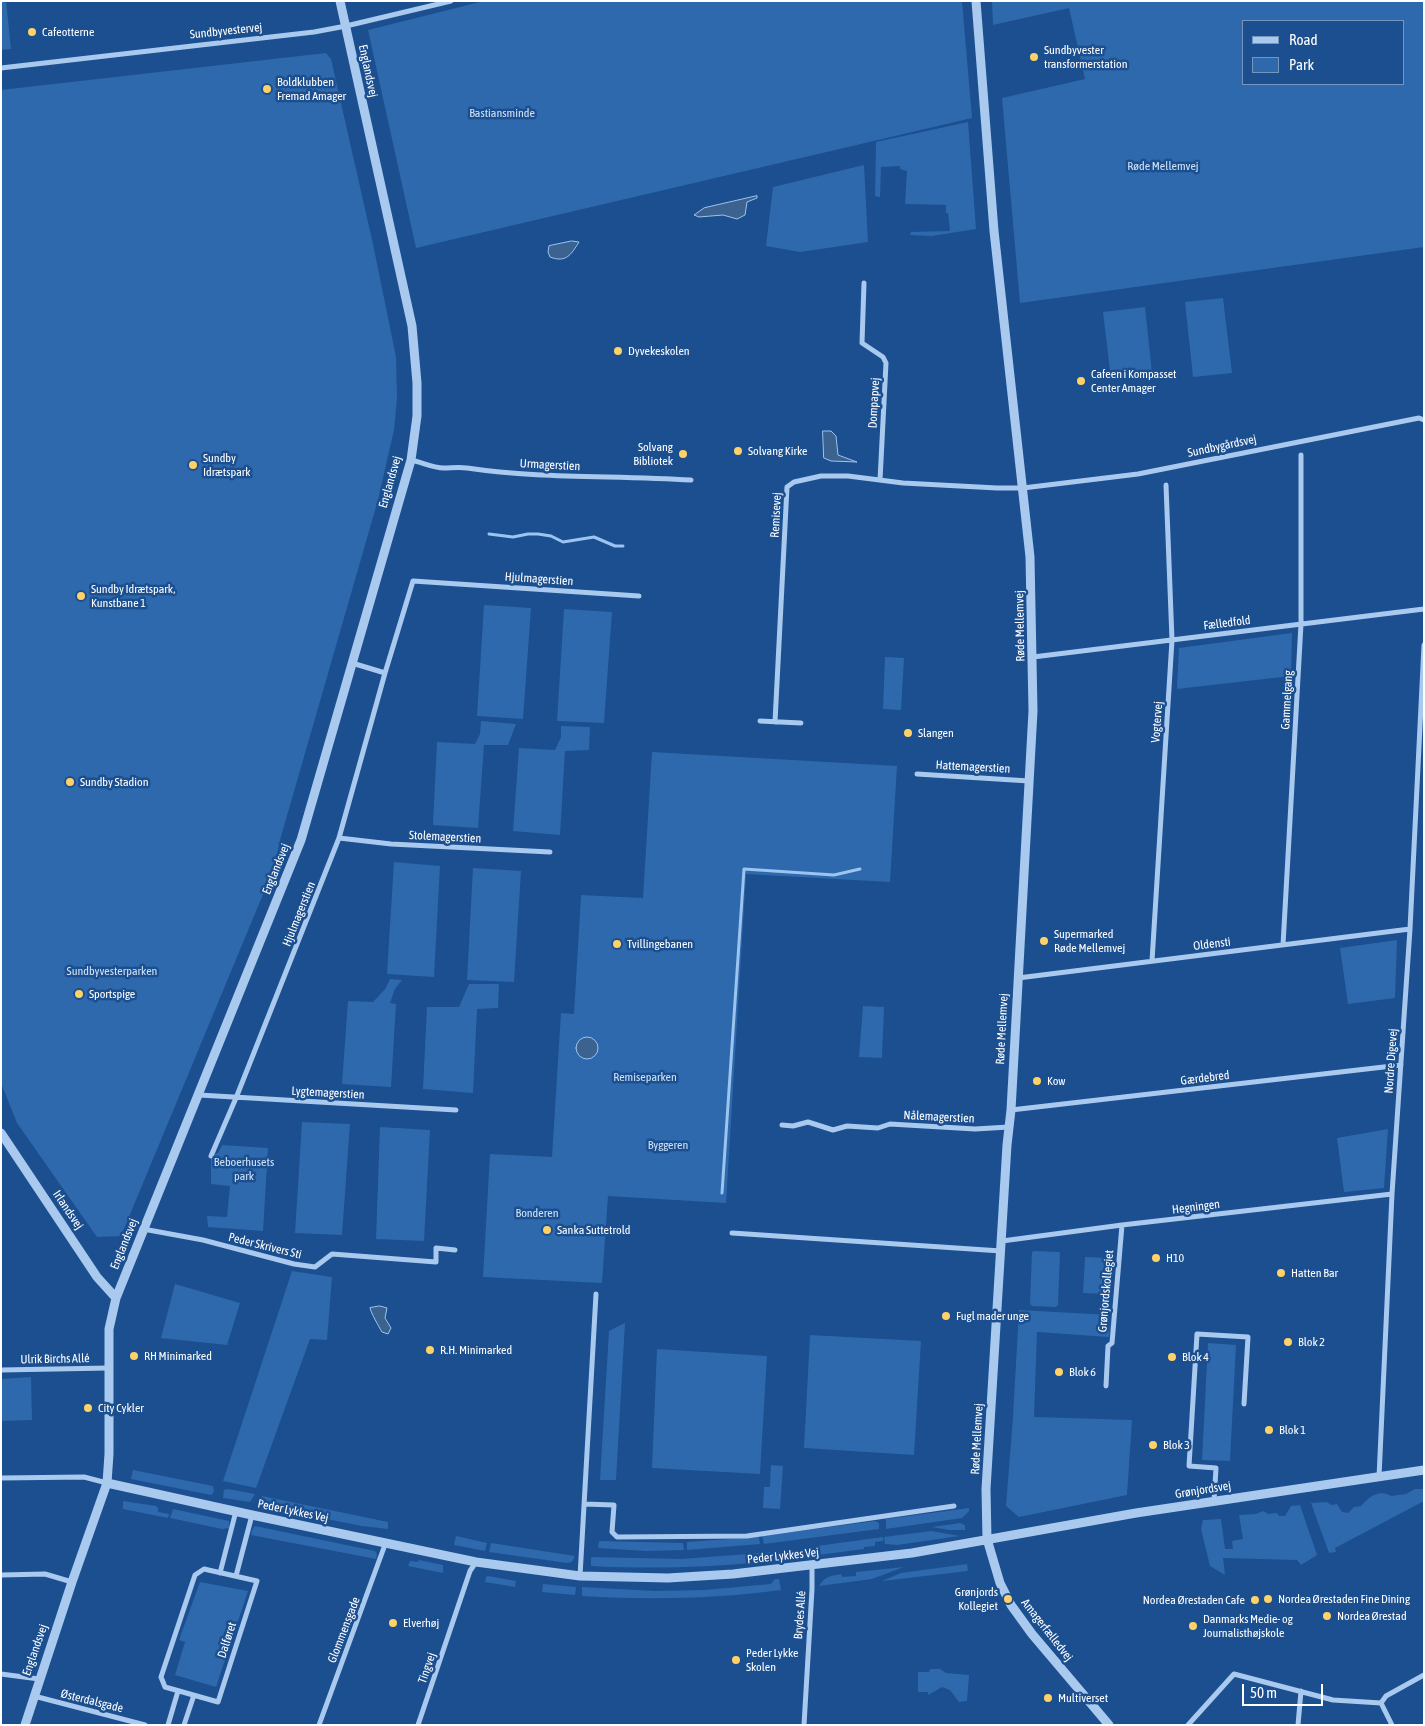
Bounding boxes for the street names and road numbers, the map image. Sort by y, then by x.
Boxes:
street label: Sundbyvestervej [189,20,263,42]
street label: Englandsvej [355,43,381,99]
street label: Dompapvej [865,377,883,429]
street label: Sundbygårdsvej [1186,432,1258,460]
street label: Englandsvej [376,454,404,510]
street label: Urmagerstien [519,456,581,474]
street label: Remisevej [768,492,784,538]
street label: Hjulmagerstien [504,569,574,589]
street label: Røde Mellemvej [1012,590,1028,662]
street label: Fælledfold [1203,613,1251,633]
street label: Gammelgang [1278,670,1296,730]
street label: Vogtervej [1148,701,1166,743]
street label: Hattemagerstien [935,758,1011,776]
street label: Stolemagerstien [408,828,482,846]
street label: Englandsvej [259,841,293,897]
street label: Hjulmagerstien [279,880,319,948]
street label: Oldensti [1193,935,1231,953]
street label: Røde Mellemvej [993,993,1011,1065]
street label: Nordre Digevej [1382,1028,1400,1094]
street label: Gærdebred [1180,1068,1230,1088]
street label: Lygtemagerstien [291,1084,365,1102]
street label: Nålemagerstien [903,1108,975,1126]
street label: Irlandsvej [50,1188,86,1232]
street label: Hegningen [1171,1197,1221,1217]
street label: Englandsvej [107,1216,141,1272]
street label: Peder Skrivers Sti [227,1230,303,1262]
street label: Grønjordskollegiet [1095,1249,1117,1333]
street label: Ulrik Birchs Allé [20,1351,90,1367]
street label: Røde Mellemvej [968,1403,986,1475]
street label: Grønjordsvej [1174,1478,1232,1502]
street label: Peder Lykkes Vej [256,1496,330,1526]
street label: Peder Lykkes Vej [746,1545,820,1567]
street label: Brydes Allé [791,1590,809,1640]
street label: Glommensgade [325,1595,363,1665]
street label: Amagerfælledvej [1018,1596,1076,1664]
street label: Dalføret [214,1620,240,1660]
street label: Englandsvej [19,1622,51,1678]
street label: Tingvej [415,1651,439,1685]
street label: Østerdalsgade [59,1686,125,1716]

